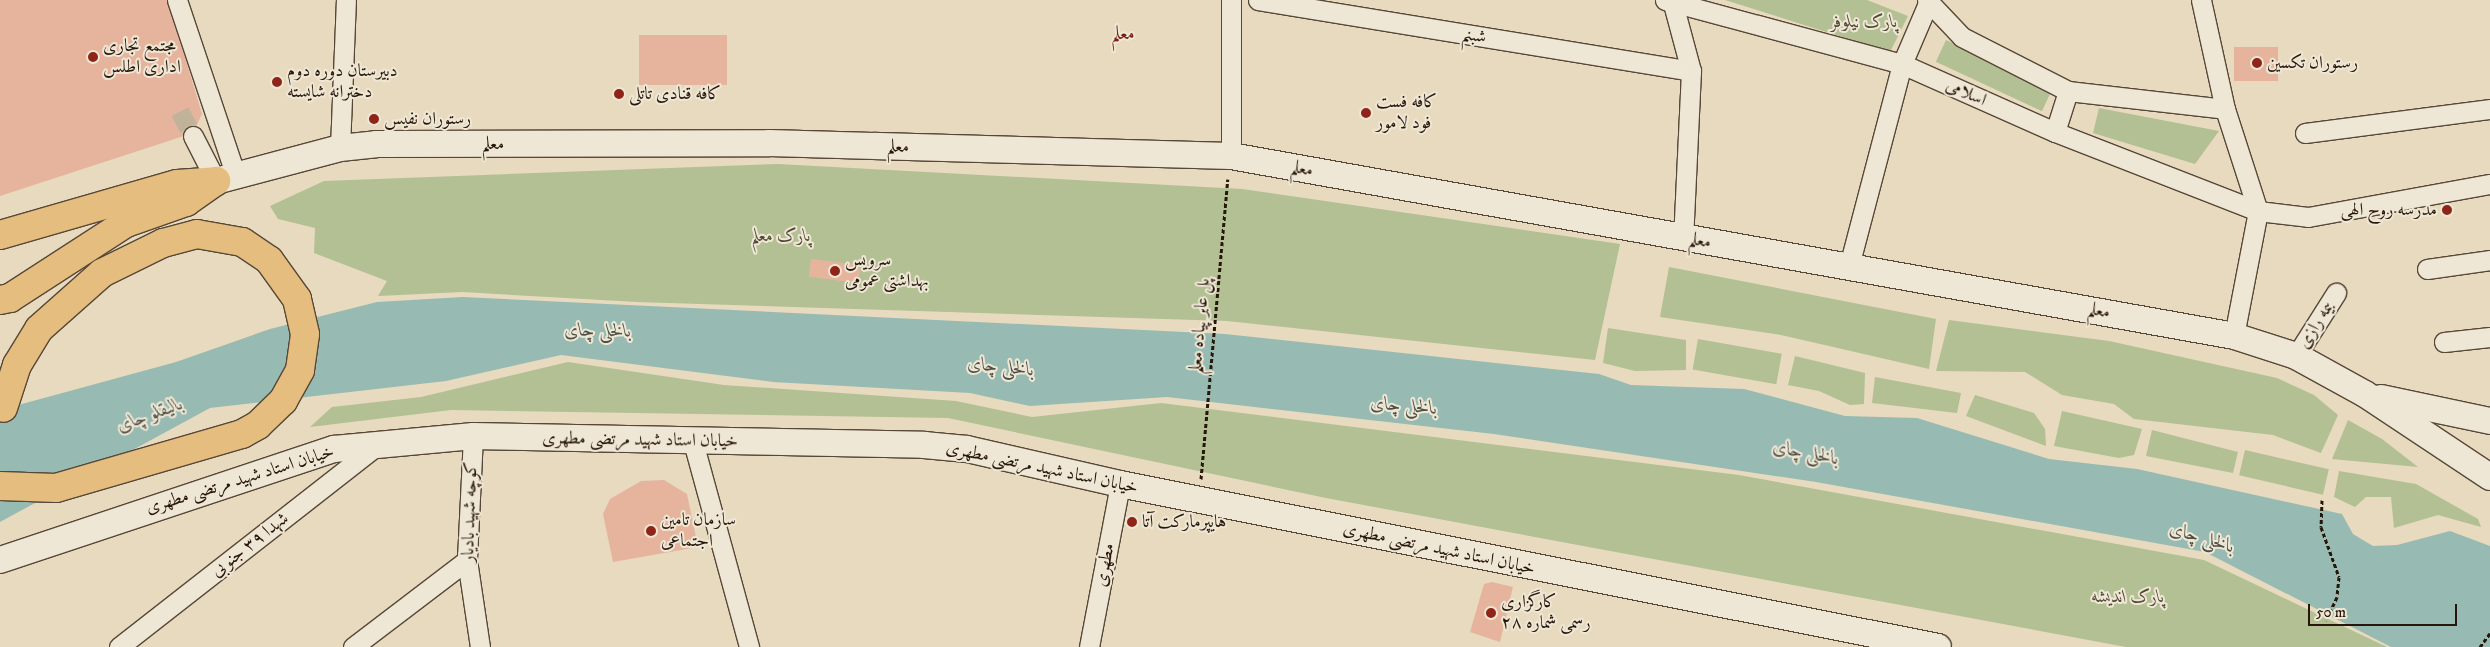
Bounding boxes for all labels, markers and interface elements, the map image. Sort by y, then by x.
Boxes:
park label: پارک نیلوفر [1830,11,1898,33]
district label: معلم [1111,23,1135,45]
street label: شبنم [1460,23,1488,49]
place label: مجتمع تجاری اداری اطلس [103,36,181,78]
marker: مجتمع تجاری اداری اطلس [87,51,99,63]
place label: رستوران تکسین [2267,52,2358,74]
marker: رستوران تکسین [2251,57,2263,69]
place label: دبیرستان دوره دوم دخترانه شایسته [287,61,398,104]
street label: اسلامی [1942,75,1990,111]
marker: دبیرستان دوره دوم دخترانه شایسته [271,76,283,88]
place label: کافه قنادی تاتلی [629,83,721,105]
marker: کافه قنادی تاتلی [613,88,625,100]
place label: کافه فست فود لامور [1376,92,1437,134]
marker: کافه فست فود لامور [1360,107,1372,119]
place label: رستوران نفیس [384,108,471,130]
marker: رستوران نفیس [368,113,380,125]
street label: معلم [482,133,504,155]
street label: معلم [886,136,910,158]
street label: معلم [1289,156,1315,182]
place label: مدرسه روح الهی [2340,199,2437,221]
marker: مدرسه روح الهی [2441,204,2453,216]
park label: پارک معلم [751,225,811,247]
street label: معلم [1687,229,1713,253]
place label: سرویس بهداشتی عمومی [845,250,929,292]
marker: سرویس بهداشتی عمومی [829,265,841,277]
street label: پل عابر پیاده معلم [1185,277,1215,375]
street label: بیمه رازی [2293,297,2339,353]
street label: معلم [2086,298,2112,324]
water label: بالخلی چای [564,319,632,343]
water label: بالخلی چای [966,352,1036,382]
water label: بالخلی چای [1370,392,1438,420]
water label: بالیقلو چای [114,393,186,437]
street label: خیابان استاد شهید مرتضی مطهری [542,427,738,453]
water label: بالخلی چای [1771,435,1841,471]
street label: خیابان استاد شهید مرتضی مطهری [944,437,1140,499]
street label: خیابان استاد شهید مرتضی مطهری [143,441,337,519]
street label: کوچه شهید بادیار [457,461,483,563]
street label: شهدا ۳۹ جنوبی [207,508,293,582]
place label: سازمان تامین اجتماعی [661,510,736,552]
place label: هایپرمارکت آتا [1142,511,1226,533]
marker: هایپرمارکت آتا [1126,516,1138,528]
water label: بالخلی چای [2167,517,2237,559]
street label: خیابان استاد شهید مرتضی مطهری [1341,518,1537,580]
marker: سازمان تامین اجتماعی [645,525,657,537]
street label: مطهری [1090,541,1120,589]
park label: پارک اندیشه [2092,586,2164,608]
place label: کارگزاری رسمی شماره ۲۸ [1501,592,1591,634]
scale bar [2310,594,2459,626]
text: 50 m [2316,603,2346,622]
marker: کارگزاری رسمی شماره ۲۸ [1485,607,1497,619]

